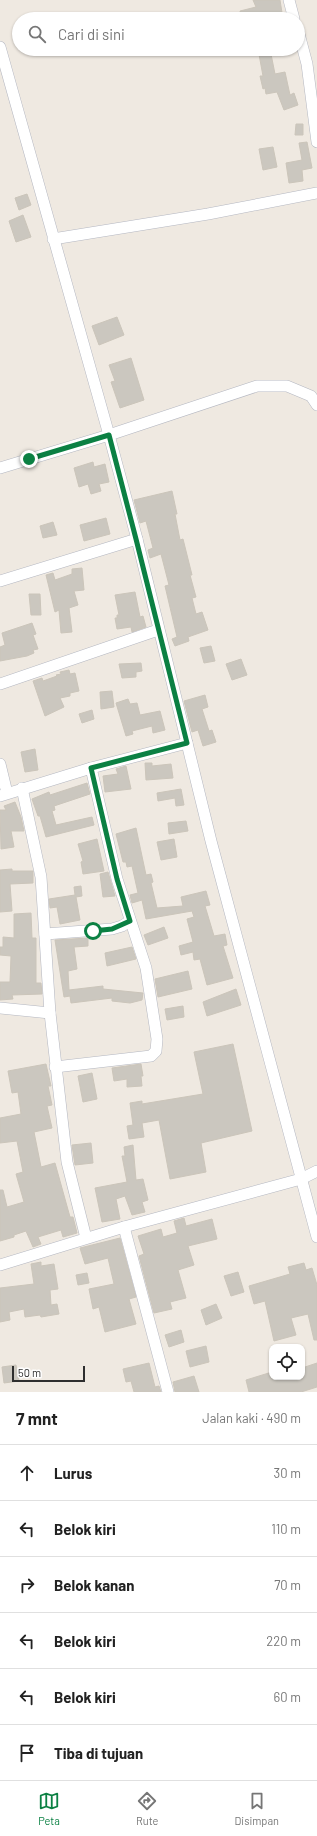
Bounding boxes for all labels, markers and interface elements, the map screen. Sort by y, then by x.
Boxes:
search box [12,12,305,56]
icon: search [26,23,48,45]
text: Cari di sini [58,25,125,43]
route end [20,450,38,468]
route start [84,922,102,940]
map controls [269,1344,305,1380]
button: locate [269,1344,305,1380]
scale bar [12,1364,85,1383]
text: 50 m [18,1366,41,1379]
text: 7 mnt [16,1408,58,1428]
text: Jalan kaki · 490 m [202,1410,301,1426]
icon: ahead [16,1462,38,1484]
text: Lurus [54,1464,92,1482]
text: 30 m [274,1465,301,1481]
icon: left [16,1518,38,1540]
text: Belok kiri [54,1520,116,1538]
text: 110 m [271,1521,301,1537]
icon: right [16,1574,38,1596]
text: Belok kanan [54,1576,134,1594]
text: 70 m [274,1577,301,1593]
icon: left [16,1630,38,1652]
text: Belok kiri [54,1632,116,1650]
text: 220 m [266,1633,301,1649]
icon: left [16,1686,38,1708]
text: Belok kiri [54,1688,116,1706]
text: 60 m [274,1689,301,1705]
icon: arrive [16,1742,38,1764]
text: Tiba di tujuan [54,1744,143,1762]
tab: Peta [38,1790,60,1827]
tab: Rute [136,1790,158,1827]
tab: Disimpan [235,1790,279,1827]

